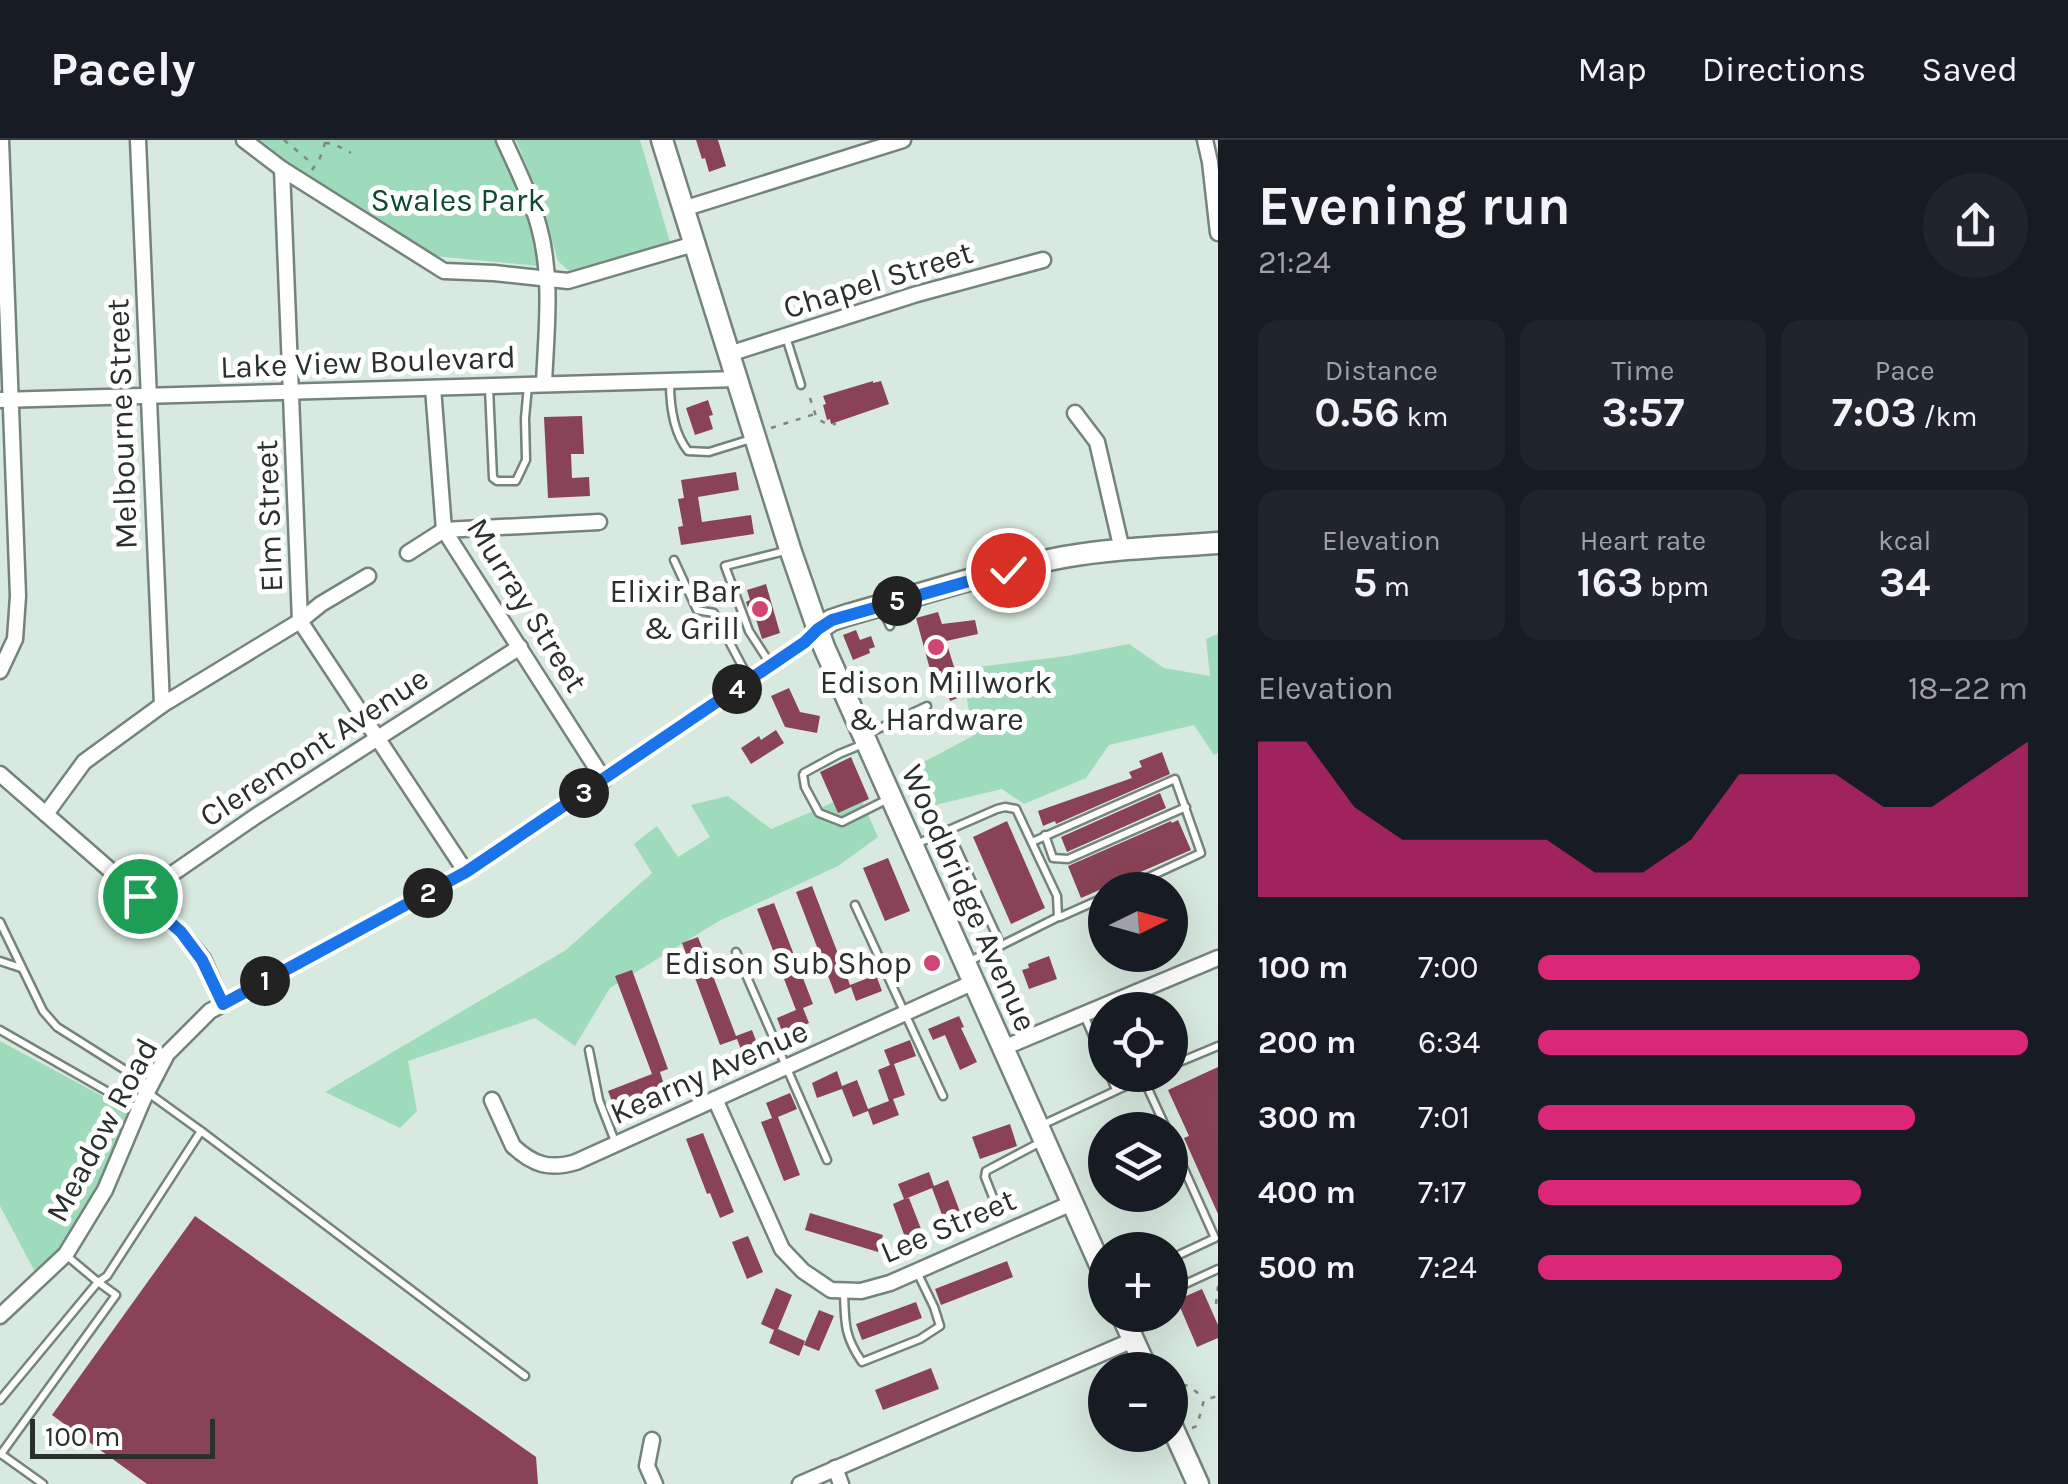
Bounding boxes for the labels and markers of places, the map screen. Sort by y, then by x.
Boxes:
pin [966,528,1051,613]
place label: Elixir Bar & Grill [609,573,740,647]
pin: 5 [872,576,922,626]
marker: Elixir Bar & Grill [749,598,771,620]
marker: Edison Millwork & Hardware [925,636,947,658]
pin: 4 [712,664,762,714]
place label: Edison Millwork & Hardware [820,664,1052,738]
pin: 3 [559,768,609,818]
pin [98,854,183,939]
pin: 2 [403,868,453,918]
place label: Edison Sub Shop [664,945,912,982]
marker: Edison Sub Shop [921,952,943,974]
pin: 1 [240,956,290,1006]

